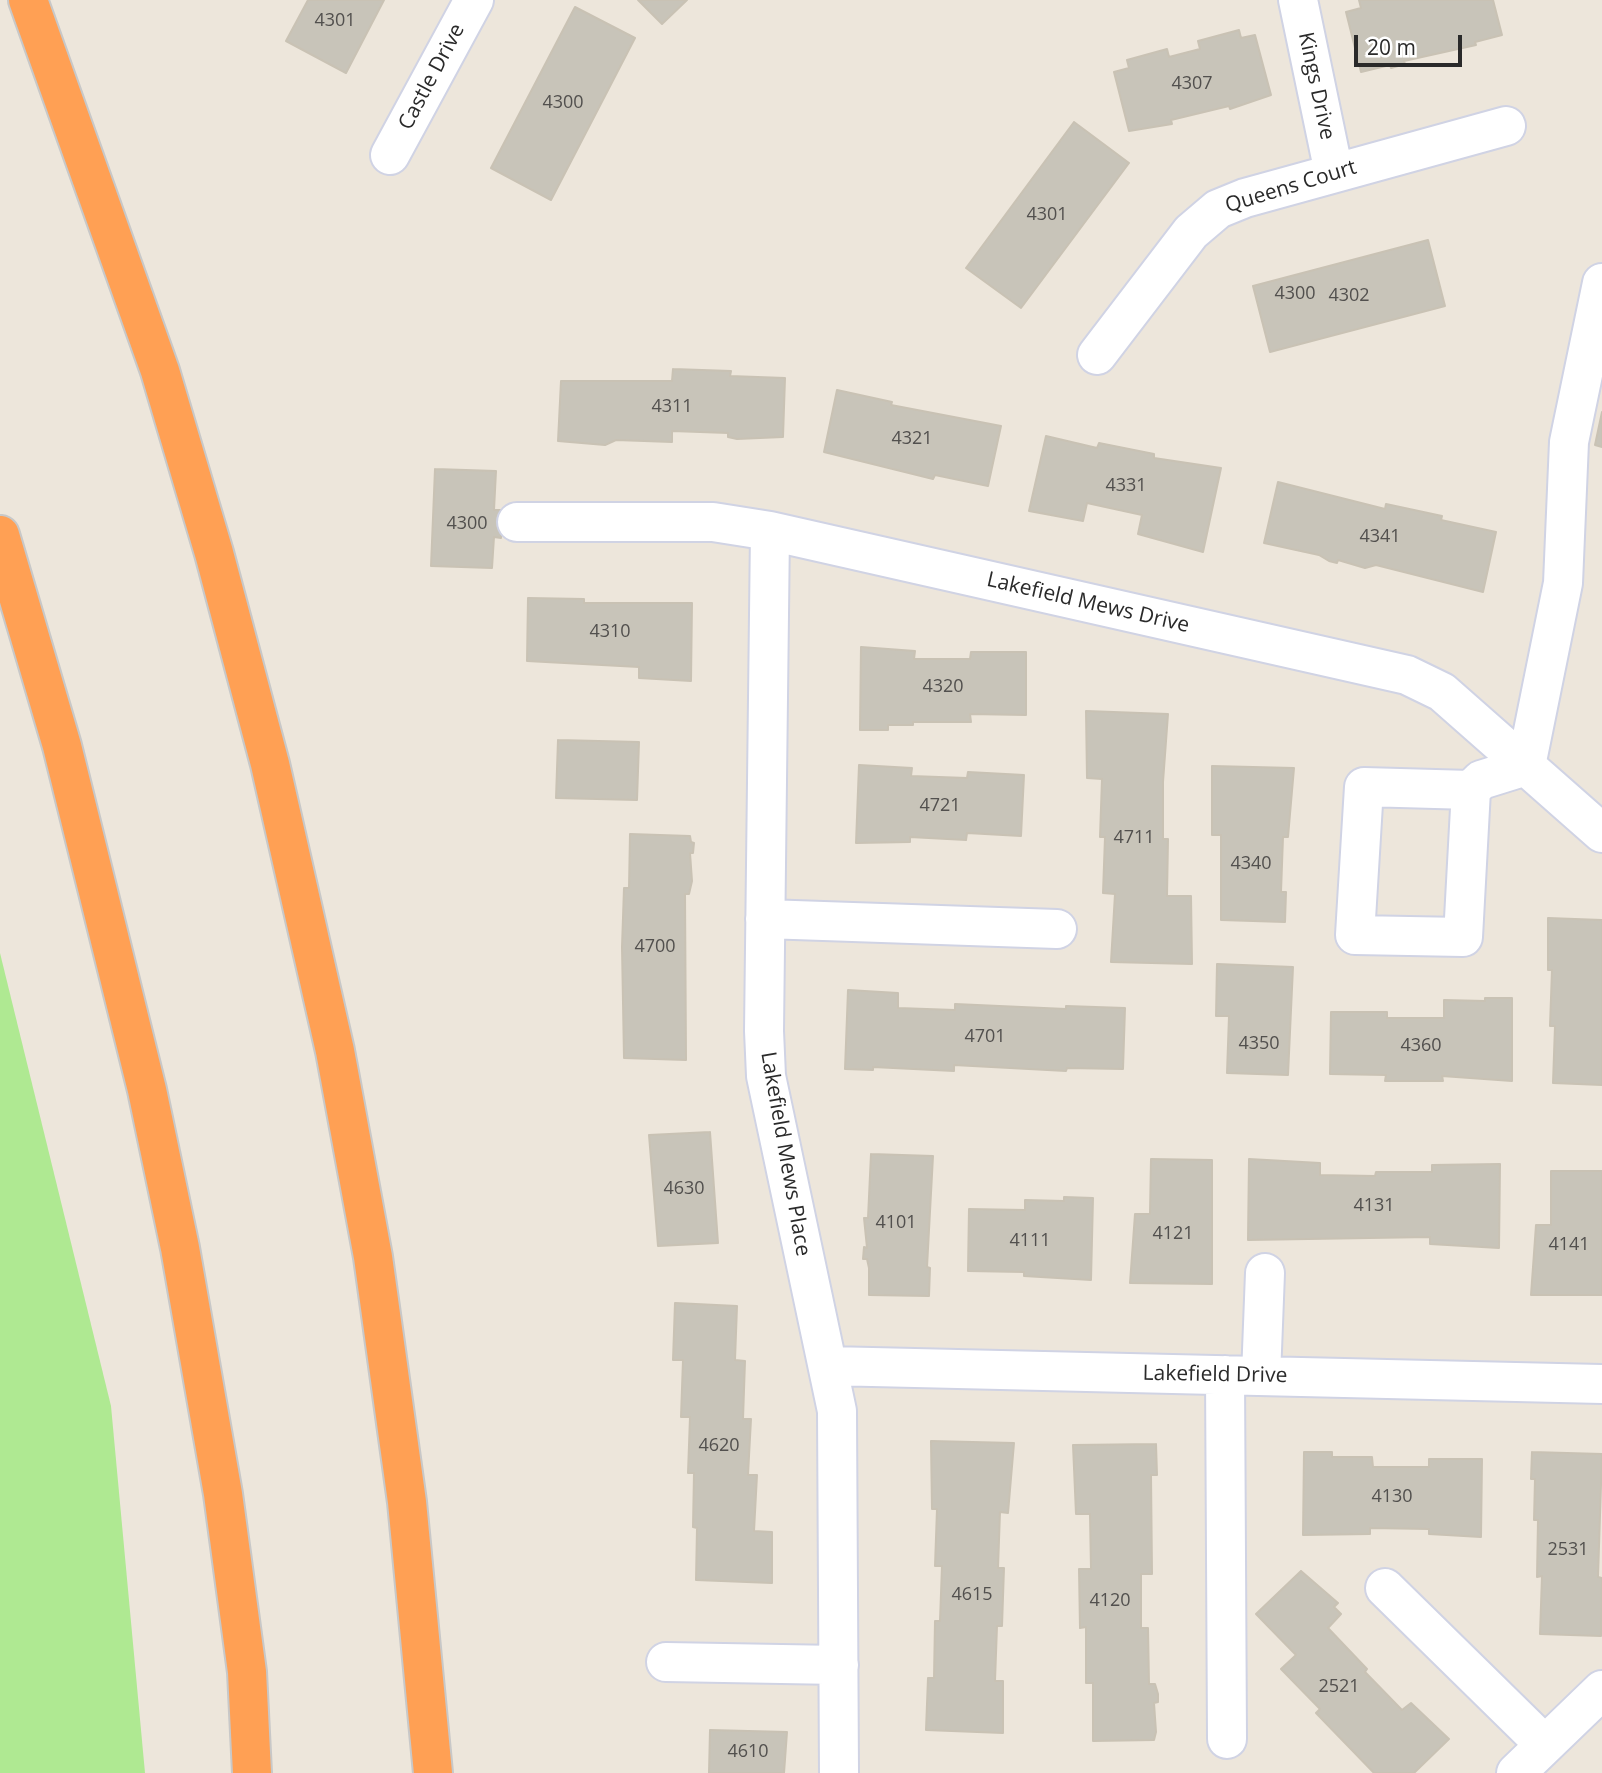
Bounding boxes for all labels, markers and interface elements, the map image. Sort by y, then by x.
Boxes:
house number: 4301 [314,10,356,32]
street label: Castle Drive [394,20,470,134]
scale bar [1357,21,1466,65]
street label: Kings Drive [1292,30,1340,142]
text: 20 m [1367,33,1416,61]
house number: 4307 [1171,73,1213,95]
house number: 4300 [542,92,584,114]
street label: Queens Court [1222,155,1360,219]
house number: 4301 [1026,204,1068,226]
house number: 4300 [1274,283,1316,305]
house number: 4302 [1328,285,1370,307]
house number: 4311 [651,396,693,418]
house number: 4321 [891,428,933,450]
house number: 4331 [1105,475,1147,497]
house number: 4300 [446,513,488,535]
house number: 4341 [1359,526,1401,548]
street label: Lakefield Mews Drive [984,567,1192,639]
house number: 4310 [589,621,631,643]
house number: 4320 [922,676,964,698]
house number: 4721 [919,795,961,817]
house number: 4711 [1113,827,1155,849]
house number: 4340 [1230,853,1272,875]
house number: 4700 [634,936,676,958]
house number: 4701 [964,1026,1006,1048]
house number: 4350 [1238,1033,1280,1055]
house number: 4360 [1400,1035,1442,1057]
street label: Lakefield Mews Place [755,1050,815,1258]
house number: 4630 [663,1178,705,1200]
house number: 4131 [1353,1195,1395,1217]
house number: 4101 [875,1212,917,1234]
house number: 4121 [1152,1223,1194,1245]
house number: 4111 [1009,1230,1051,1252]
house number: 4141 [1548,1234,1590,1256]
street label: Lakefield Drive [1142,1361,1288,1389]
house number: 4620 [698,1435,740,1457]
house number: 4130 [1371,1486,1413,1508]
house number: 2531 [1547,1539,1589,1561]
house number: 4615 [951,1584,993,1606]
house number: 4120 [1089,1590,1131,1612]
house number: 2521 [1318,1676,1360,1698]
house number: 4610 [727,1741,769,1763]

